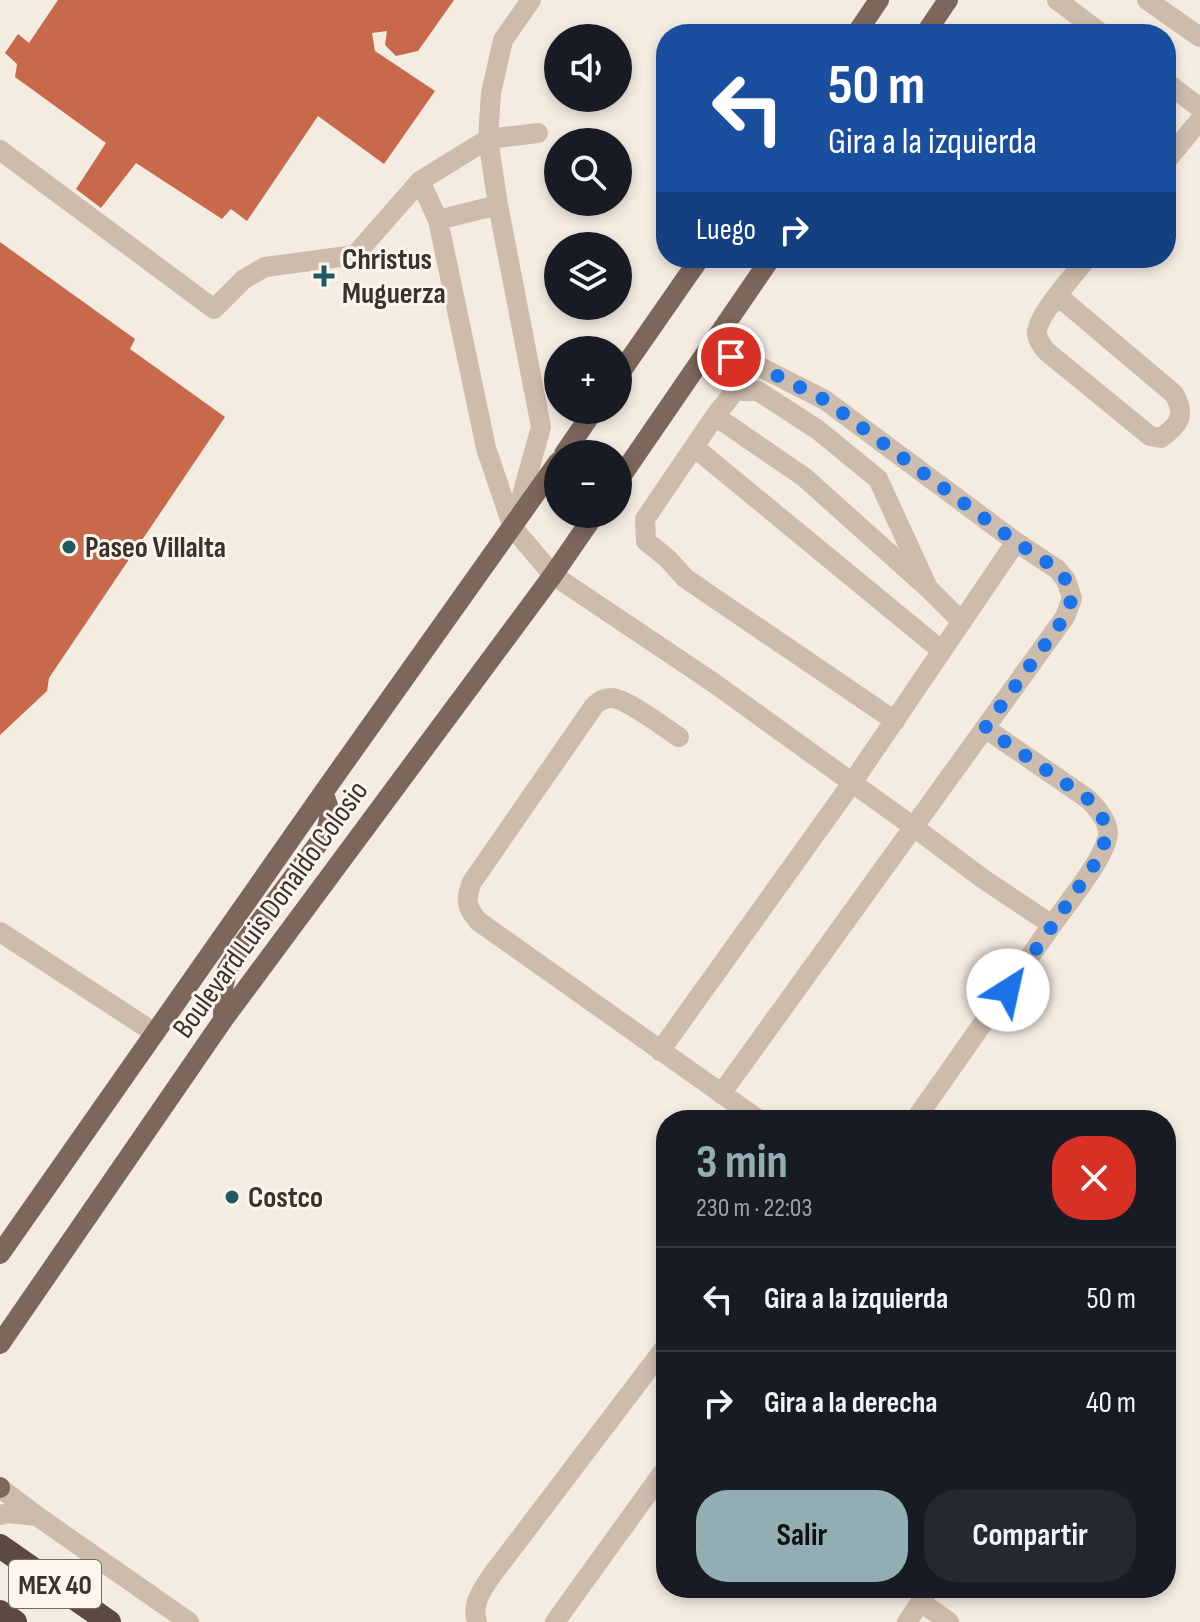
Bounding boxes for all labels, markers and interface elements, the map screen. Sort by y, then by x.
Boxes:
map controls [544,24,632,528]
button: sound [544,24,632,112]
text: 50 m [828,53,925,120]
icon: left [696,56,800,160]
text: Gira a la izquierda [828,121,1037,164]
button: search [544,128,632,216]
icon: right [772,208,816,252]
text: Luego [696,212,756,248]
button: layers [544,232,632,320]
place label: Christus Muguerza [342,242,446,312]
marker: Christus Muguerza [313,265,335,287]
pin [697,323,765,391]
icon: arrive [709,335,753,379]
button: + [544,336,632,424]
button: − [544,440,632,528]
place label: Paseo Villalta [85,530,226,566]
marker: Paseo Villalta [60,538,78,556]
street label: Boulevard Luis Donaldo Colosio [165,774,376,1045]
position arrow [966,948,1050,1032]
text: 3 min [696,1134,788,1191]
button: close [1052,1136,1136,1220]
place label: Costco [248,1180,323,1216]
marker: Costco [223,1188,241,1206]
text: 230 m · 22:03 [696,1193,812,1224]
icon: left [696,1277,740,1321]
text: Gira a la izquierda [764,1281,948,1317]
text: 50 m [1087,1281,1136,1317]
icon: right [696,1381,740,1425]
text: Gira a la derecha [764,1385,938,1421]
text: 40 m [1086,1385,1136,1421]
button: Salir [696,1490,908,1582]
button: Compartir [924,1490,1136,1582]
road number: MEX 40 [9,1560,101,1608]

